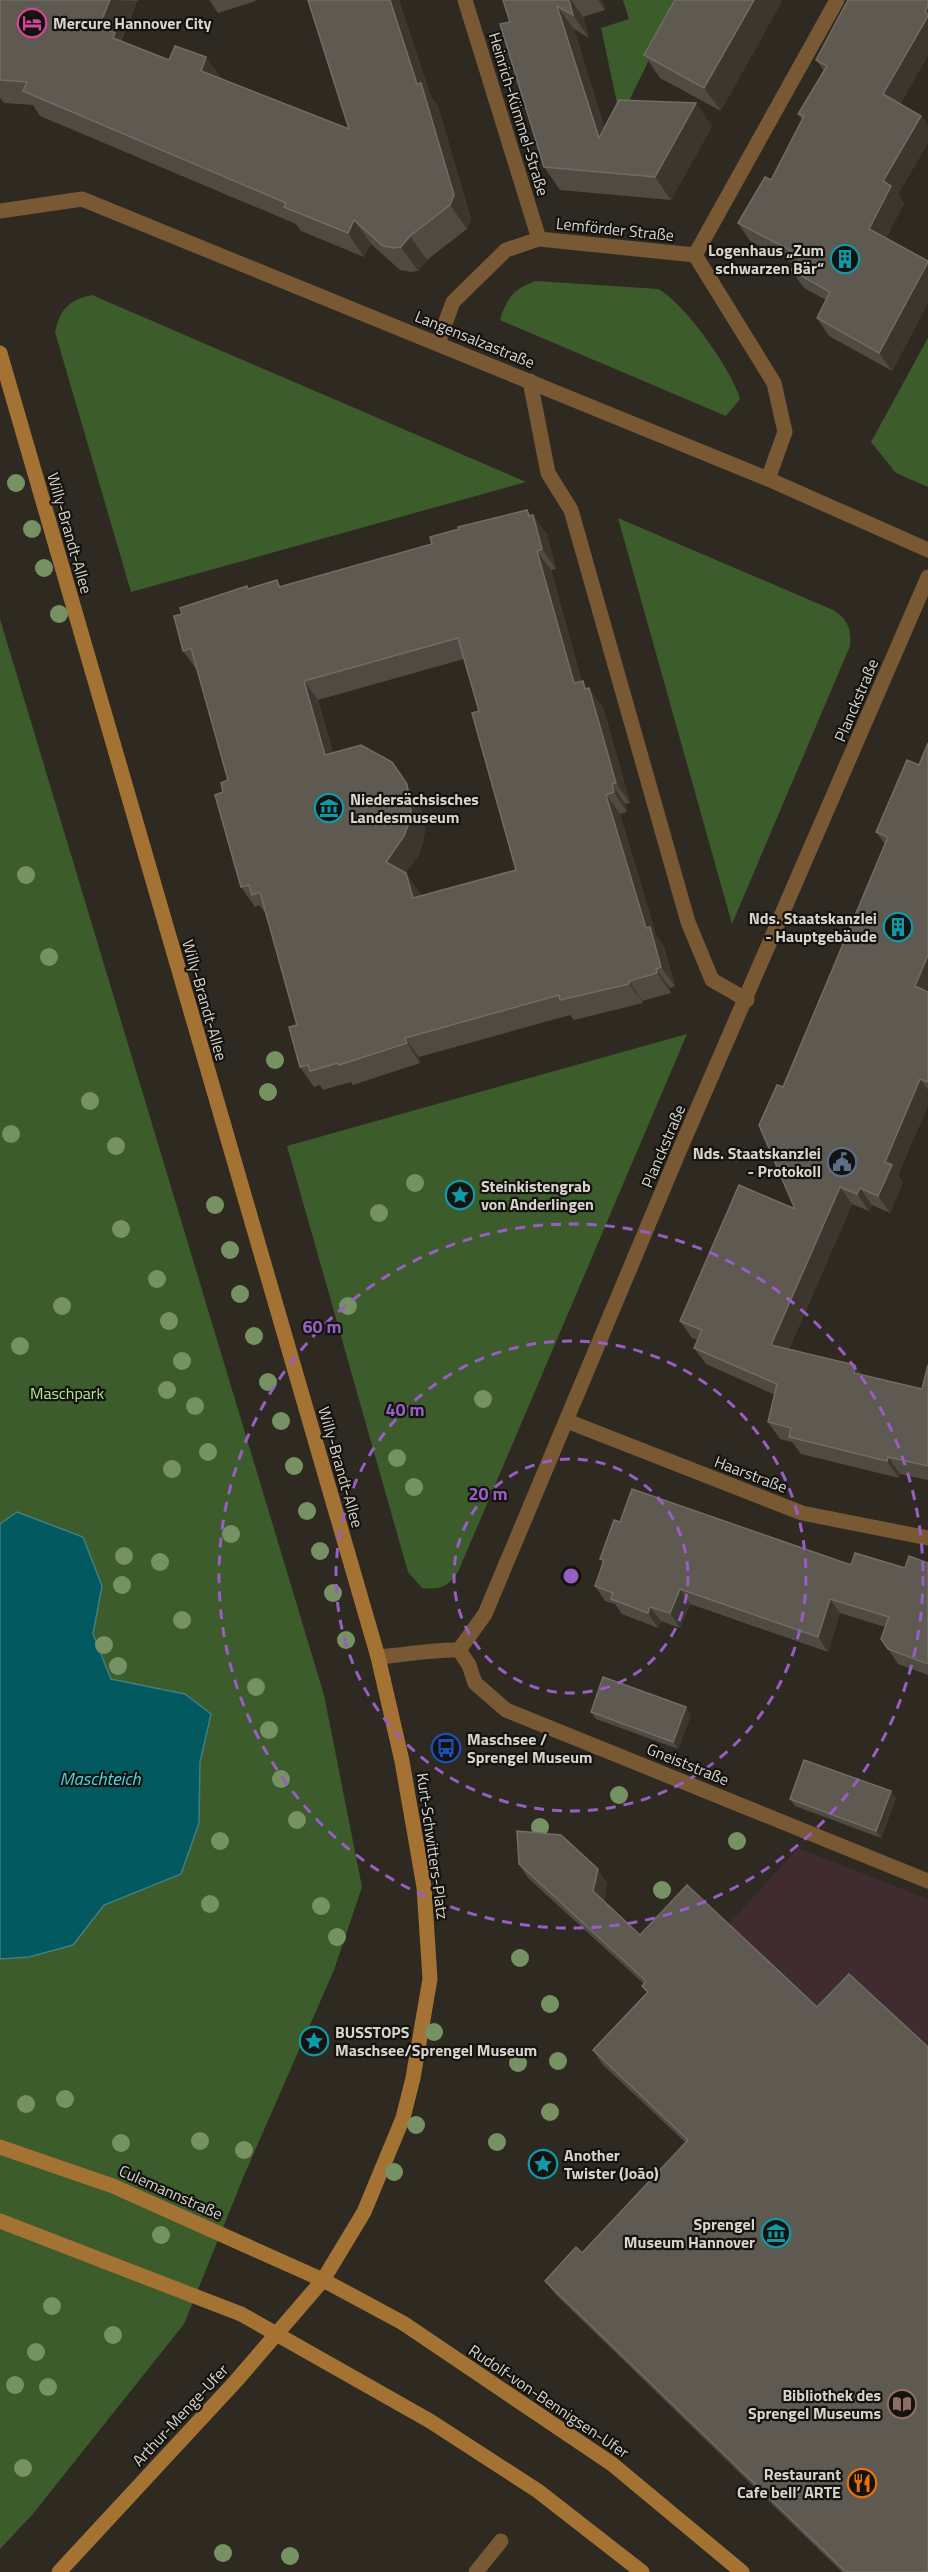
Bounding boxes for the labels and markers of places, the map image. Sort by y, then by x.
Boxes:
hotel icon: Mercure Hannover City [16,7,48,39]
place label: Mercure Hannover City [53,11,212,35]
place label: Logenhaus „Zum schwarzen Bär“ [708,238,824,280]
building icon: Logenhaus „Zum schwarzen Bär“ [829,243,861,275]
place label: Niedersächsisches Landesmuseum [350,787,479,829]
museum icon: Niedersächsisches Landesmuseum [313,792,345,824]
place label: Nds. Staatskanzlei - Hauptgebäude [749,906,877,948]
building icon: Nds. Staatskanzlei - Hauptgebäude [882,911,914,943]
place label: Nds. Staatskanzlei - Protokoll [693,1141,821,1183]
public building icon: Nds. Staatskanzlei - Protokoll [826,1146,858,1178]
place label: Steinkistengrab von Anderlingen [481,1174,594,1216]
place icon: Steinkistengrab von Anderlingen [444,1179,476,1211]
centre of rings [561,1566,581,1586]
place label: Maschsee / Sprengel Museum [467,1727,592,1769]
bus stop icon: Maschsee / Sprengel Museum [430,1732,462,1764]
place label: BUSSTOPS Maschsee/Sprengel Museum [335,2020,537,2062]
place icon: BUSSTOPS Maschsee/Sprengel Museum [298,2025,330,2057]
place label: Another Twister (João) [564,2143,659,2185]
place icon: Another Twister (João) [527,2148,559,2180]
place label: Sprengel Museum Hannover [624,2212,755,2254]
museum icon: Sprengel Museum Hannover [760,2217,792,2249]
place label: Bibliothek des Sprengel Museums [748,2383,881,2425]
library icon: Bibliothek des Sprengel Museums [886,2388,918,2420]
place label: Restaurant Cafe bell’ ARTE [737,2462,841,2504]
restaurant icon: Restaurant Cafe bell’ ARTE [846,2467,878,2499]

